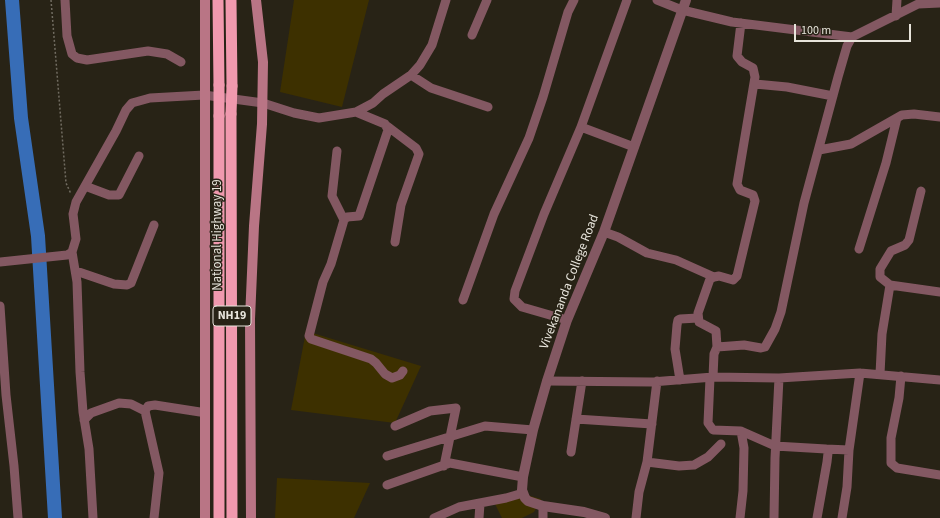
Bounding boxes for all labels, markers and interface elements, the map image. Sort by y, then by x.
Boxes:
scale bar [796,16,913,42]
text: 100 m [801,22,831,39]
street label: National Highway 19 [210,179,226,291]
street label: Vivekananda College Road [537,212,603,352]
road number: NH19 [213,306,251,326]

